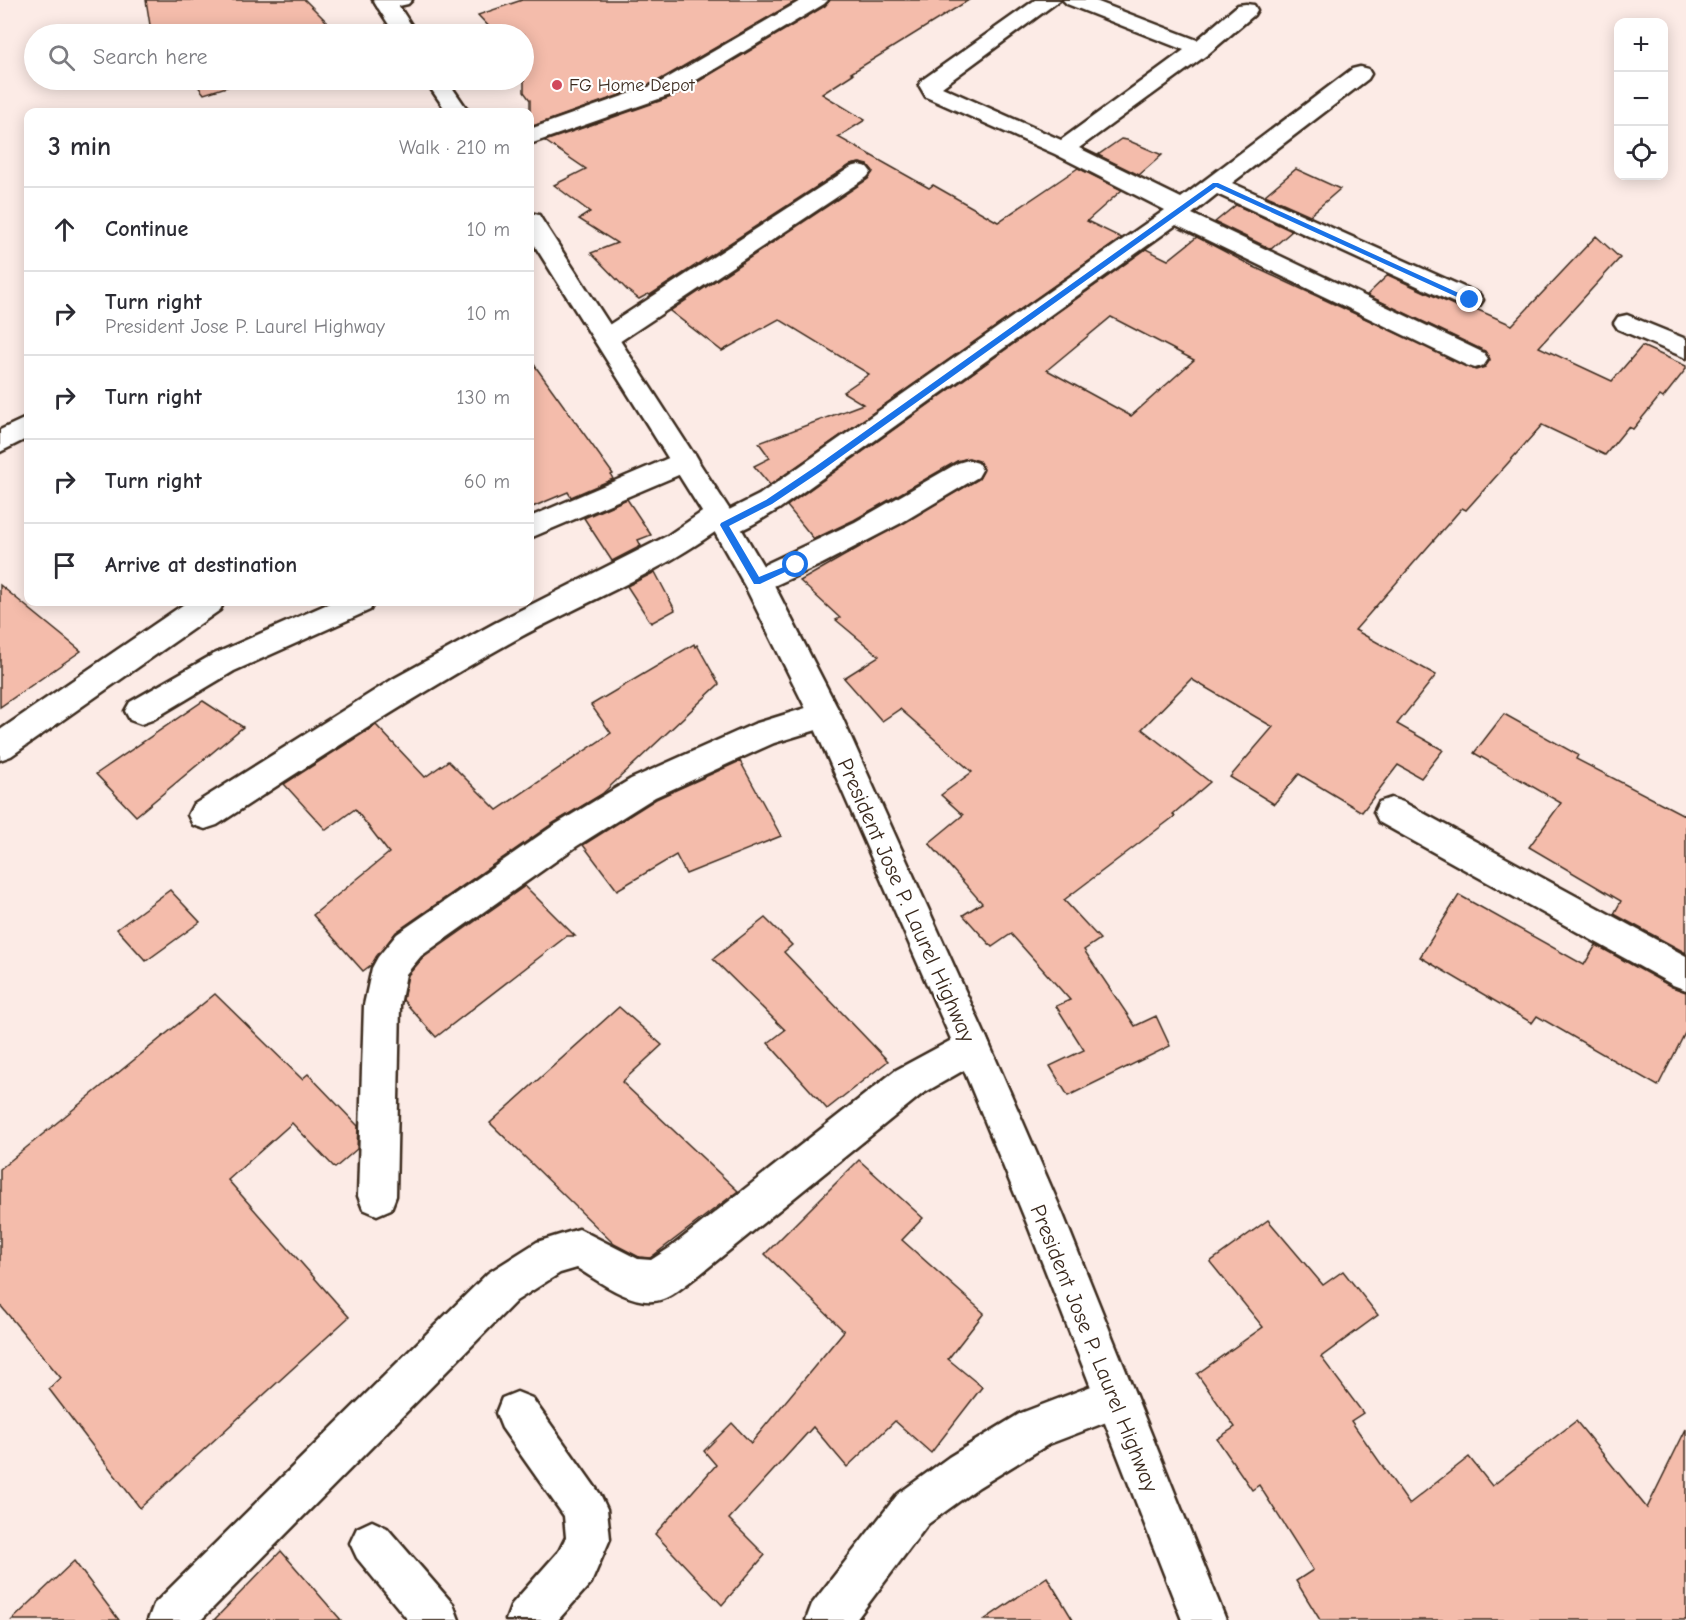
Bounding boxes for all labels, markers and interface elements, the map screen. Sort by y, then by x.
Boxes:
map controls [1614,18,1668,180]
button: + [1614,18,1668,72]
search box [24,24,534,90]
icon: search [45,41,78,74]
text: Search here [93,44,208,70]
button: − [1614,72,1668,126]
place label: FG Home Depot [569,75,696,96]
marker: FG Home Depot [550,78,564,92]
button: locate [1614,126,1668,180]
text: 3 min [48,132,111,162]
text: Walk · 210 m [399,136,510,159]
icon: ahead [48,213,81,246]
text: Continue [105,216,188,242]
text: 10 m [467,218,510,241]
route end [1456,286,1482,312]
text: Turn right [105,289,202,315]
icon: right [48,297,81,330]
text: 10 m [467,302,510,325]
text: President Jose P. Laurel Highway [105,315,385,338]
icon: right [48,381,81,414]
text: Turn right [105,384,202,410]
text: 130 m [457,386,510,409]
icon: right [48,465,81,498]
text: Turn right [105,468,202,494]
text: 60 m [464,470,510,493]
icon: arrive [48,549,81,582]
route start [782,551,808,577]
text: Arrive at destination [105,552,297,578]
street label: President Jose P. Laurel Highway [832,754,981,1046]
street label: President Jose P. Laurel Highway [1024,1201,1164,1496]

